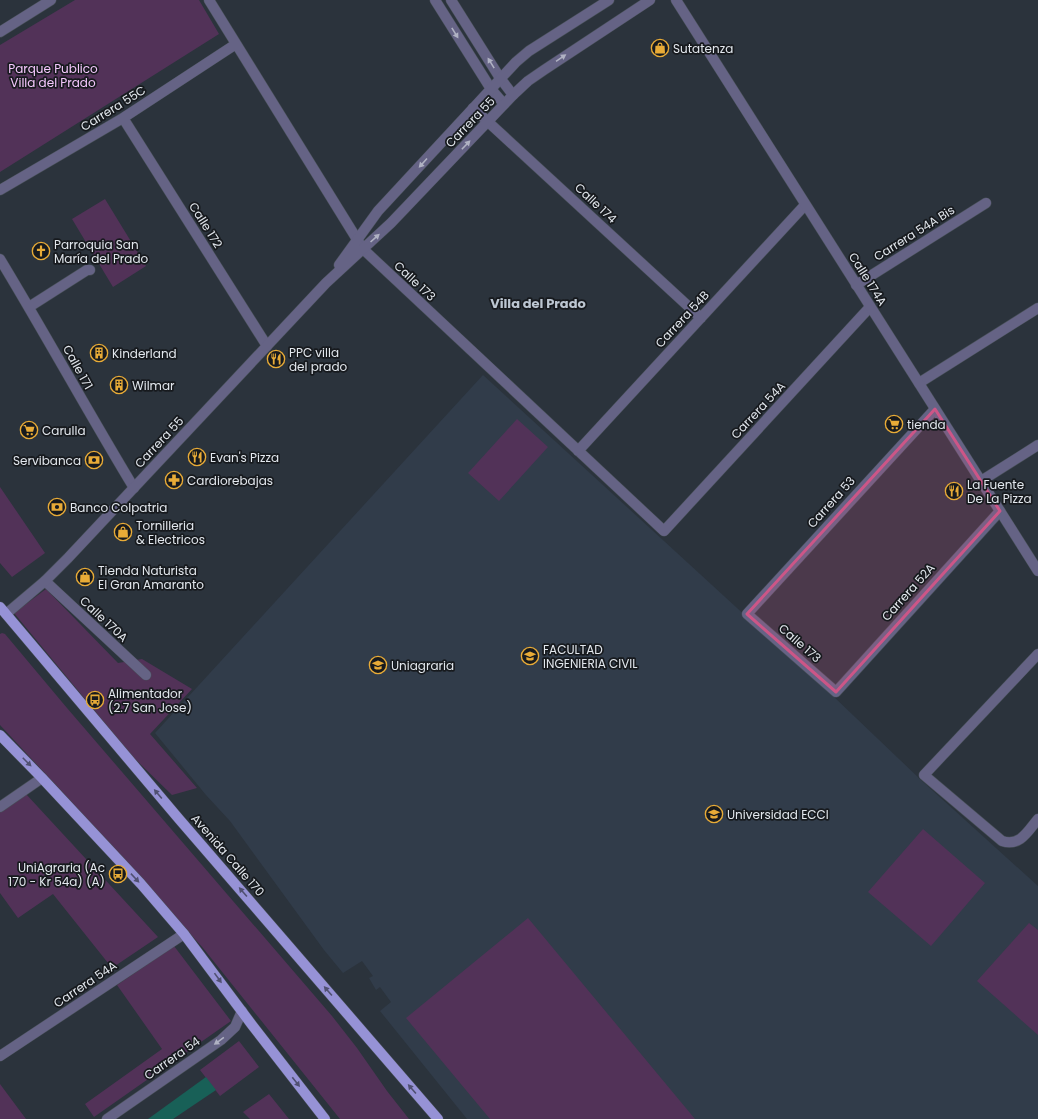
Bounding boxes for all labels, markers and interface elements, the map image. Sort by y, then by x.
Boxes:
one-way arrow [452,27,459,39]
shop icon: Sutatenza [650,38,670,58]
place label: Sutatenza [673,40,733,57]
one-way arrow [556,54,566,62]
one-way arrow [487,57,494,69]
park label: Parque Publico Villa del Prado [8,60,98,91]
street label: Carrera 55C [77,81,149,135]
street label: Carrera 55 [441,93,499,151]
one-way arrow [461,140,470,150]
one-way arrow [419,158,428,167]
street label: Calle 174 [571,179,621,227]
street label: Calle 172 [185,199,227,251]
street label: Carrera 54A Bis [870,201,958,265]
one-way arrow [370,233,380,243]
place label: Parroquia San María del Prado [54,236,149,267]
church icon: Parroquia San María del Prado [31,241,51,261]
street label: Calle 174A [845,249,891,309]
street label: Calle 173 [390,257,440,305]
street label: Carrera 54B [651,287,713,351]
district label: Villa del Prado [490,294,586,313]
street label: Calle 171 [59,342,97,392]
building icon: Kinderland [89,343,109,363]
place label: PPC villa del prado [289,344,348,375]
place label: Kinderland [112,345,177,362]
restaurant icon: PPC villa del prado [266,349,286,369]
building icon: Wilmar [109,375,129,395]
place label: Wilmar [132,377,175,394]
street label: Carrera 54A [727,378,789,442]
street label: Carrera 55 [131,413,187,471]
supermarket icon: tienda [884,414,904,434]
place label: tienda [907,416,946,433]
supermarket icon: Carulla [19,420,39,440]
place label: Carulla [42,422,86,439]
restaurant icon: Evan's Pizza [187,447,207,467]
place label: Evan's Pizza [210,449,279,466]
bank icon: Servibanca [84,450,104,470]
place label: Servibanca [13,452,81,469]
pharmacy icon: Cardiorebajas [164,470,184,490]
place label: Cardiorebajas [187,472,273,489]
street label: Carrera 53 [803,472,859,532]
place label: La Fuente De La Pizza [967,476,1032,507]
restaurant icon: La Fuente De La Pizza [944,481,964,501]
bank icon: Banco Colpatria [47,497,67,517]
place label: Banco Colpatria [70,499,167,516]
place label: Tornilleria & Electricos [136,517,205,548]
shop icon: Tornilleria & Electricos [113,522,133,542]
street label: Carrera 52A [878,560,938,624]
place label: Tienda Naturista El Gran Amaranto [98,562,204,593]
shop icon: Tienda Naturista El Gran Amaranto [75,567,95,587]
street label: Calle 170A [76,592,132,646]
street label: Calle 173 [775,620,825,666]
place label: FACULTAD INGENIERIA CIVIL [543,641,637,672]
school or university icon: FACULTAD INGENIERIA CIVIL [520,646,540,666]
school or university icon: Uniagraria [368,655,388,675]
place label: Uniagraria [391,657,454,674]
place label: Alimentador (2.7 San Jose) [108,685,192,716]
bus stop icon: Alimentador (2.7 San Jose) [85,690,105,710]
one-way arrow [23,757,32,767]
one-way arrow [154,788,163,799]
school or university icon: Universidad ECCI [704,804,724,824]
place label: Universidad ECCI [727,806,829,823]
street label: Avenida Calle 170 [187,810,269,900]
place label: UniAgraria (Ac 170 - Kr 54a) (A) [8,859,105,890]
bus stop icon: UniAgraria (Ac 170 - Kr 54a) (A) [108,864,128,884]
one-way arrow [131,873,140,883]
one-way arrow [238,887,247,898]
street label: Carrera 54A [50,957,120,1011]
one-way arrow [214,973,222,983]
one-way arrow [323,986,332,996]
street label: Carrera 54 [141,1032,204,1084]
one-way arrow [214,1037,225,1045]
one-way arrow [292,1076,301,1087]
one-way arrow [408,1084,417,1095]

